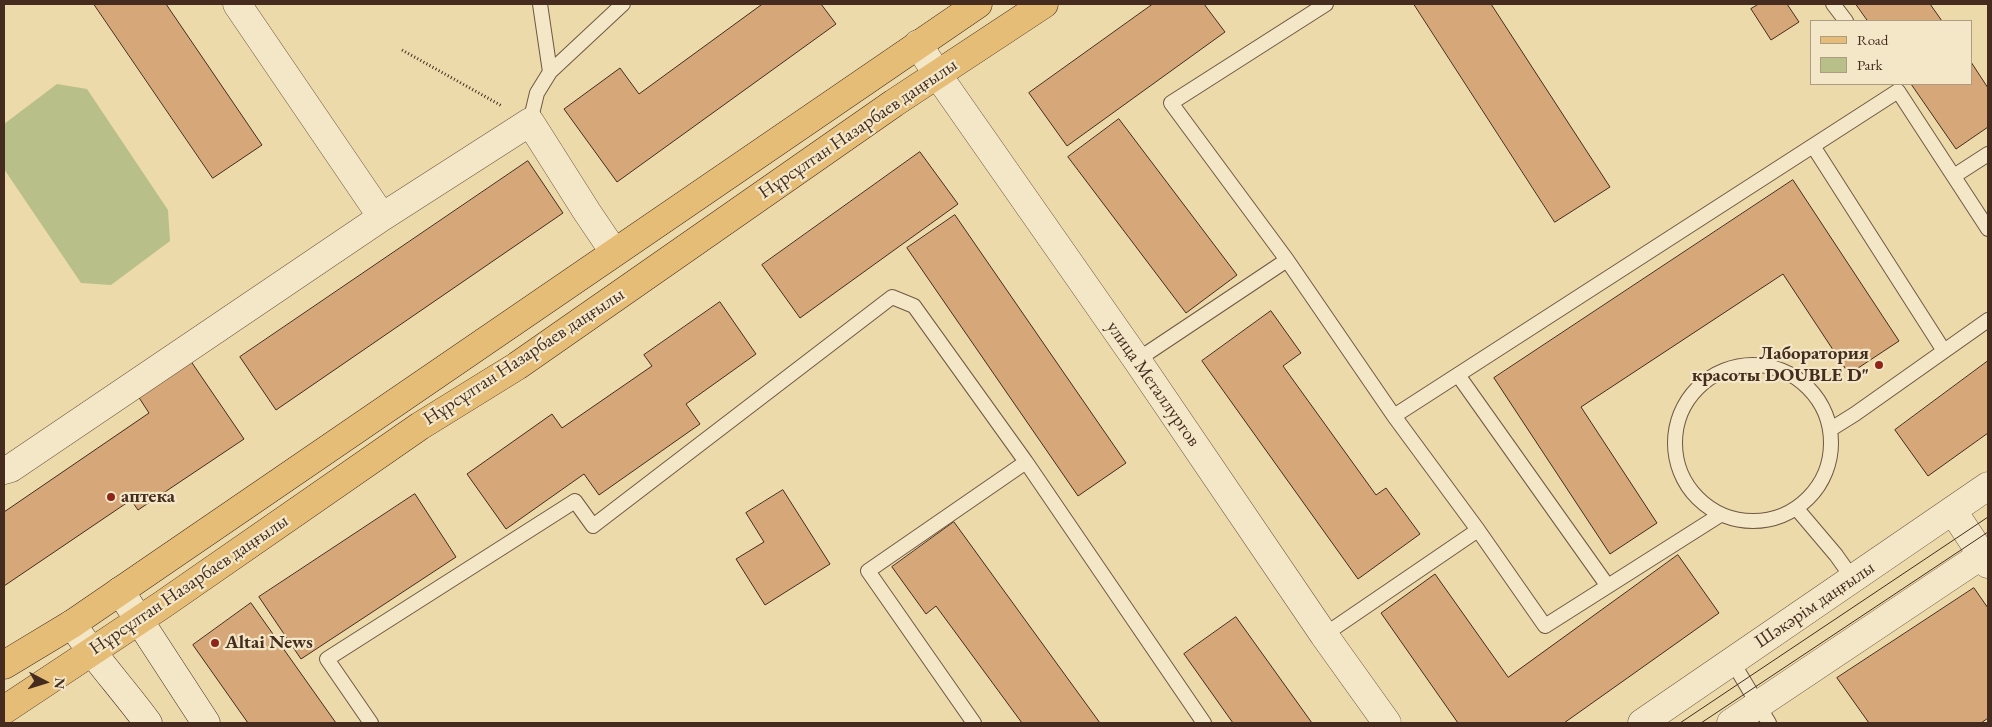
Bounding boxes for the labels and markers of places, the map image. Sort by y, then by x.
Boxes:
place label: Лаборатория красоты DOUBLE D" [1692,343,1869,387]
marker: Лаборатория красоты DOUBLE D" [1873,359,1885,371]
place label: аптека [121,486,175,508]
marker: аптека [105,491,117,503]
place label: Altai News [225,632,313,654]
marker: Altai News [209,637,221,649]

